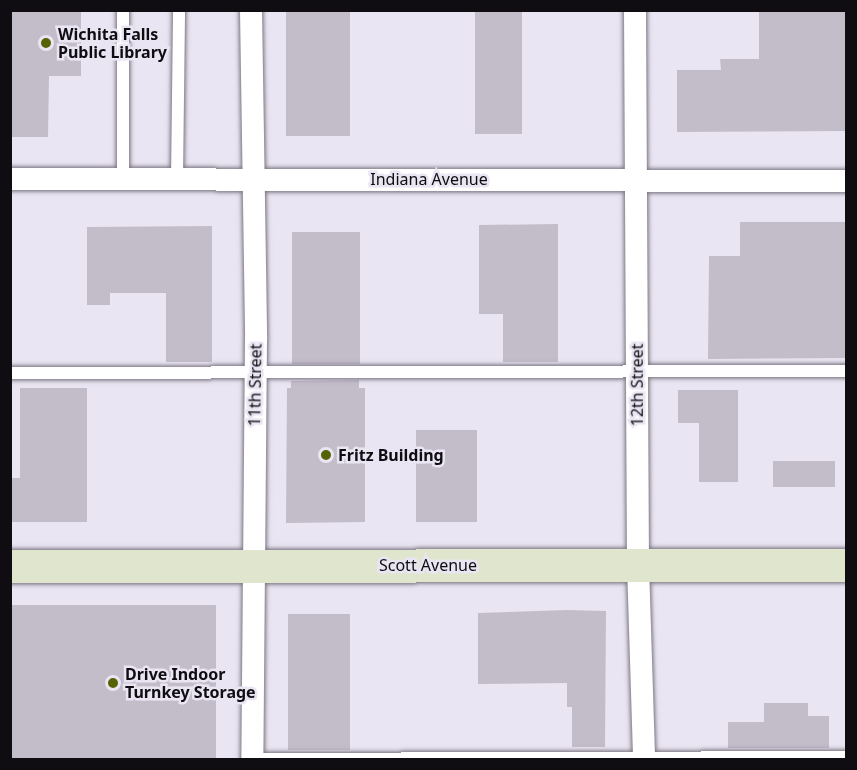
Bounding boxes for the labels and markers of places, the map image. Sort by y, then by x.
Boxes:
place label: Wichita Falls Public Library [58,24,167,62]
marker: Wichita Falls Public Library [39,36,53,50]
place label: Fritz Building [338,445,444,465]
marker: Fritz Building [319,448,333,462]
place label: Drive Indoor Turnkey Storage [125,664,256,702]
marker: Drive Indoor Turnkey Storage [106,676,120,690]

